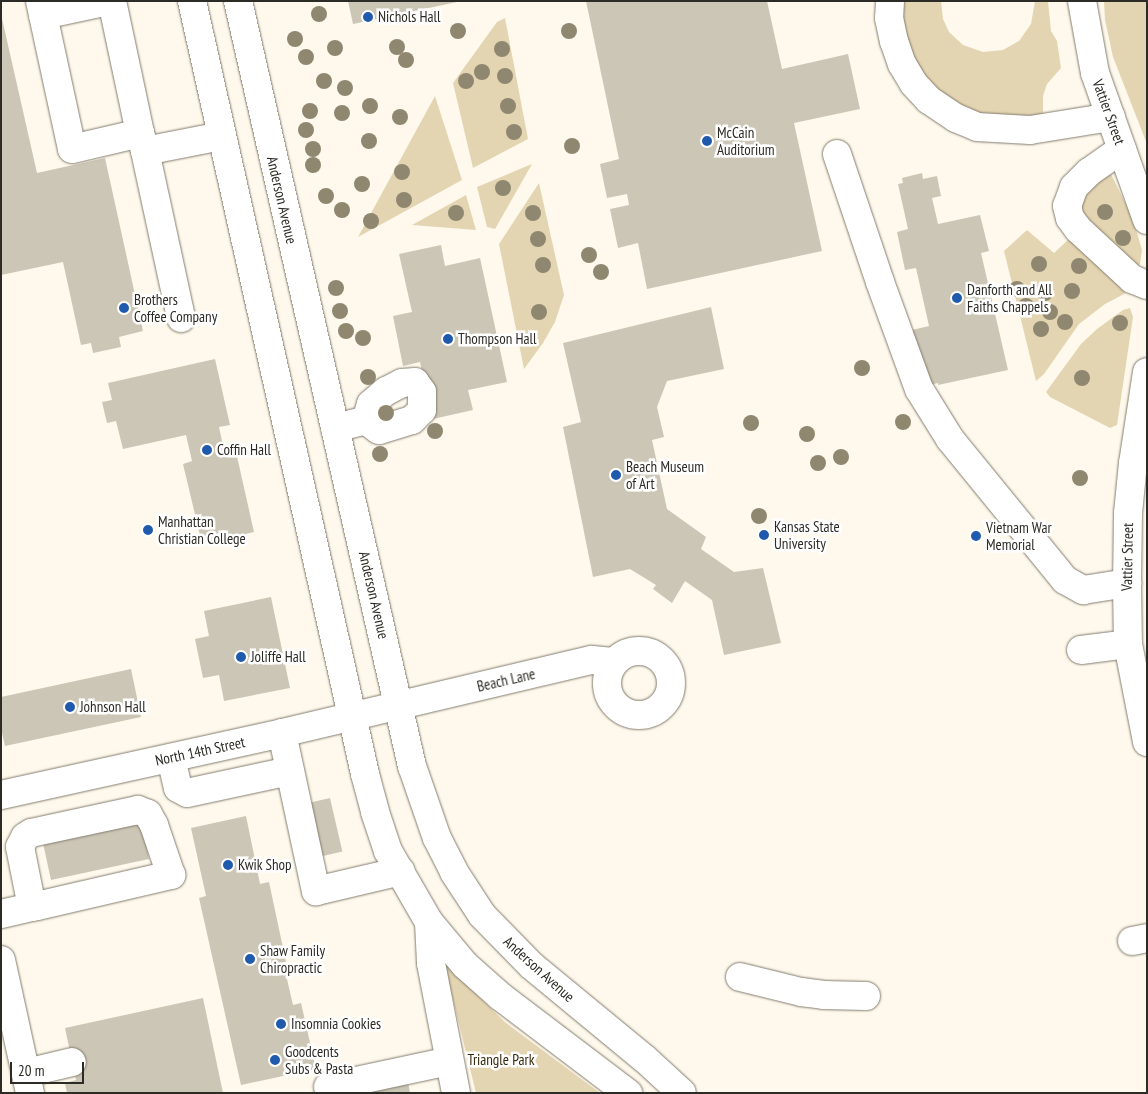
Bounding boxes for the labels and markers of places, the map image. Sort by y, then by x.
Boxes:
place label: Nichols Hall [378,8,441,26]
marker: Nichols Hall [362,11,374,23]
place label: McCain Auditorium [717,123,774,158]
marker: McCain Auditorium [701,135,713,147]
place label: Danforth and All Faiths Chappels [967,280,1052,315]
place label: Brothers Coffee Company [134,290,217,325]
marker: Danforth and All Faiths Chappels [951,292,963,304]
marker: Brothers Coffee Company [118,302,130,314]
place label: Thompson Hall [458,330,536,348]
marker: Thompson Hall [442,333,454,345]
place label: Coffin Hall [217,441,271,459]
marker: Coffin Hall [201,444,213,456]
place label: Beach Museum of Art [626,457,704,492]
marker: Beach Museum of Art [610,469,622,481]
place label: Manhattan Christian College [158,512,246,547]
place label: Kansas State University [774,517,840,552]
place label: Vietnam War Memorial [986,518,1052,553]
marker: Manhattan Christian College [142,524,154,536]
marker: Kansas State University [758,529,770,541]
marker: Vietnam War Memorial [970,530,982,542]
place label: Joliffe Hall [251,648,306,666]
marker: Joliffe Hall [235,651,247,663]
place label: Johnson Hall [80,698,146,716]
marker: Johnson Hall [64,701,76,713]
place label: Kwik Shop [238,856,292,874]
marker: Kwik Shop [222,859,234,871]
place label: Shaw Family Chiropractic [260,941,325,976]
marker: Shaw Family Chiropractic [244,953,256,965]
place label: Insomnia Cookies [291,1015,381,1033]
marker: Insomnia Cookies [275,1018,287,1030]
place label: Goodcents Subs & Pasta [285,1042,353,1077]
marker: Goodcents Subs & Pasta [269,1054,281,1066]

